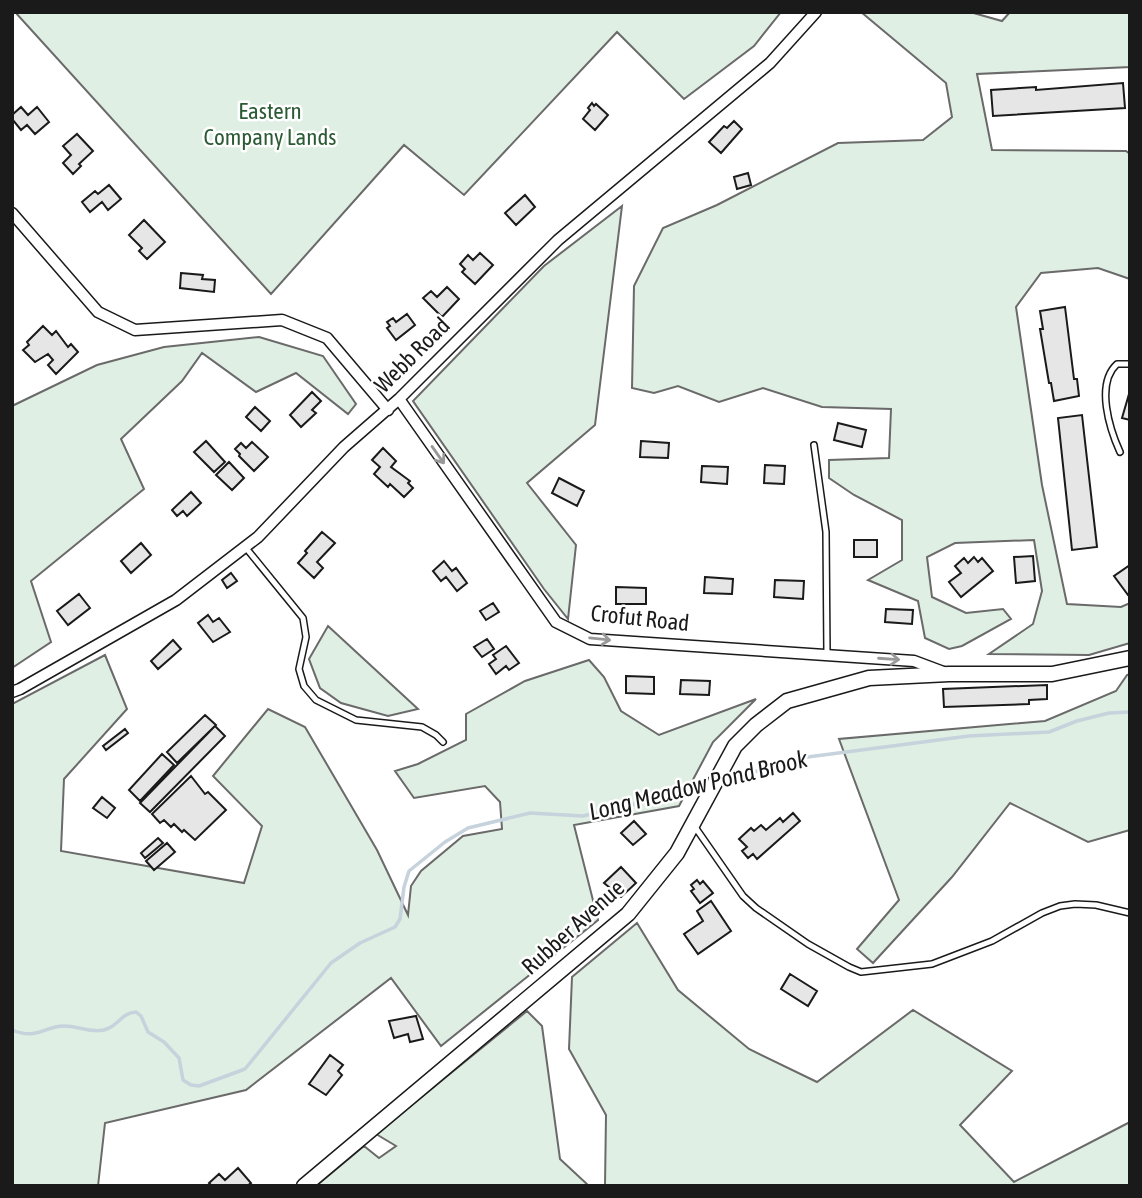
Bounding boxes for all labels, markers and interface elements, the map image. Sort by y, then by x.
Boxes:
park label: Eastern Company Lands [204,98,336,150]
street label: Webb Road [369,312,455,398]
one-way arrow [431,445,445,464]
street label: Crofut Road [589,600,691,636]
one-way arrow [588,633,611,646]
one-way arrow [878,653,900,666]
water label: Long Meadow Pond Brook [586,745,811,825]
street label: Rubber Avenue [517,874,629,980]

